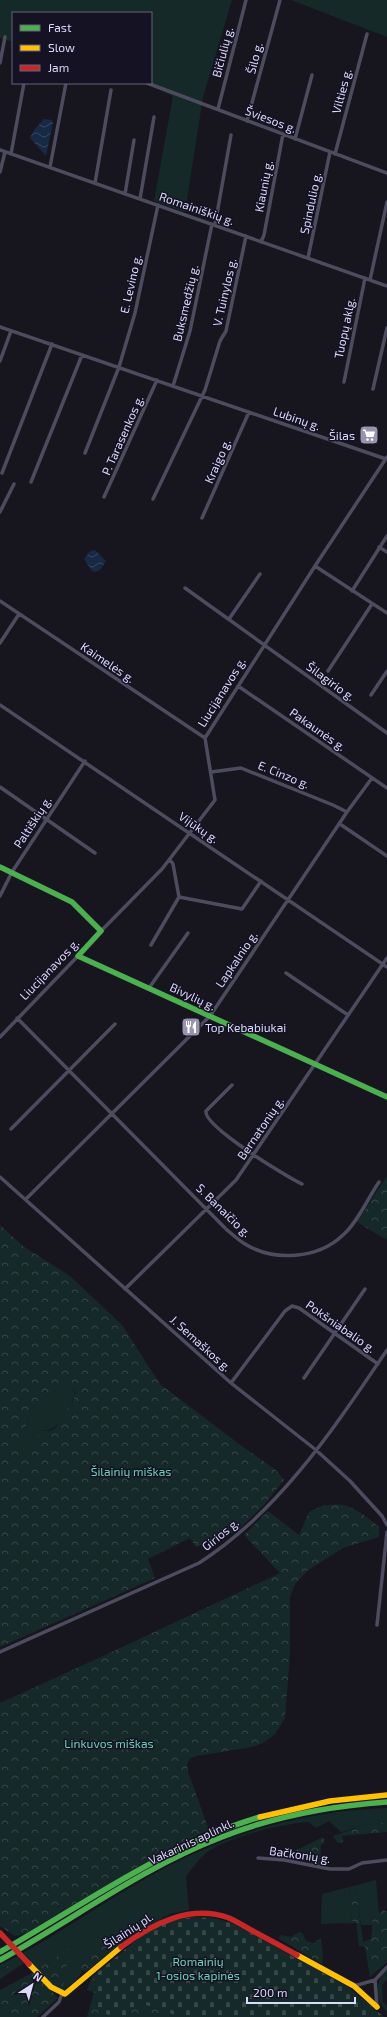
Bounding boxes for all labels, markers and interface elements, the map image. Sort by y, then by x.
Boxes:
legend [12,12,152,84]
text: Fast [48,20,72,34]
street label: Bičiulių g. [209,25,235,79]
text: Slow [48,40,75,54]
street label: Šilo g. [243,41,265,75]
text: Jam [48,60,69,74]
street label: Vilties g. [328,67,354,115]
street label: Šviesos g. [243,103,299,135]
street label: Kiaunių g. [251,159,275,213]
street label: Spindulio g. [297,171,323,235]
street label: Romainiškių g. [158,189,236,227]
street label: E. Levino g. [116,253,144,315]
street label: V. Tuinylos g. [209,257,239,327]
street label: Buksmedžių g. [169,263,201,343]
street label: Tuopų aklg. [331,296,357,360]
street label: P. Tarasenkos g. [98,393,146,477]
street label: Lubinų g. [272,403,322,433]
supermarket icon: Šilas [358,424,380,446]
place label: Šilas [329,428,355,442]
street label: Kraigo g. [201,437,233,485]
street label: Kaimelės g. [78,639,138,685]
street label: Liucijanavos g. [194,655,249,730]
street label: Šilagirio g. [304,659,358,703]
street label: Pakaunės g. [287,705,349,753]
street label: E. Cinzo g. [256,757,312,791]
street label: Paltiškių g. [10,794,54,850]
street label: Vijūkų g. [176,809,222,846]
street label: Lapkalnio g. [212,928,260,990]
street label: Liucijanavos g. [16,936,82,1003]
street label: Bivylių g. [168,979,218,1013]
restaurant icon: Top Kebabiukai [180,1016,202,1038]
place label: Top Kebabiukai [205,1020,286,1034]
street label: Bernatonių g. [234,1094,286,1162]
street label: S. Banaičio g. [194,1180,254,1240]
street label: Pokšniabalio g. [304,1297,378,1355]
street label: J. Semaškos g. [168,1312,234,1374]
park label: Šilainių miškas [91,1464,171,1478]
street label: Girios g. [199,1515,241,1553]
park label: Linkuvos miškas [64,1736,154,1750]
street label: Vakarinis aplinkl. [146,1815,236,1867]
street label: Bačkonių g. [269,1843,331,1865]
street label: Šilainių pl. [101,1909,155,1951]
park label: Romainių 1-osios kapinės [156,1954,240,1982]
north arrow [12,1965,52,2005]
text: N [31,1969,45,1984]
scale bar [247,1979,355,2005]
text: 200 m [253,1985,287,1999]

